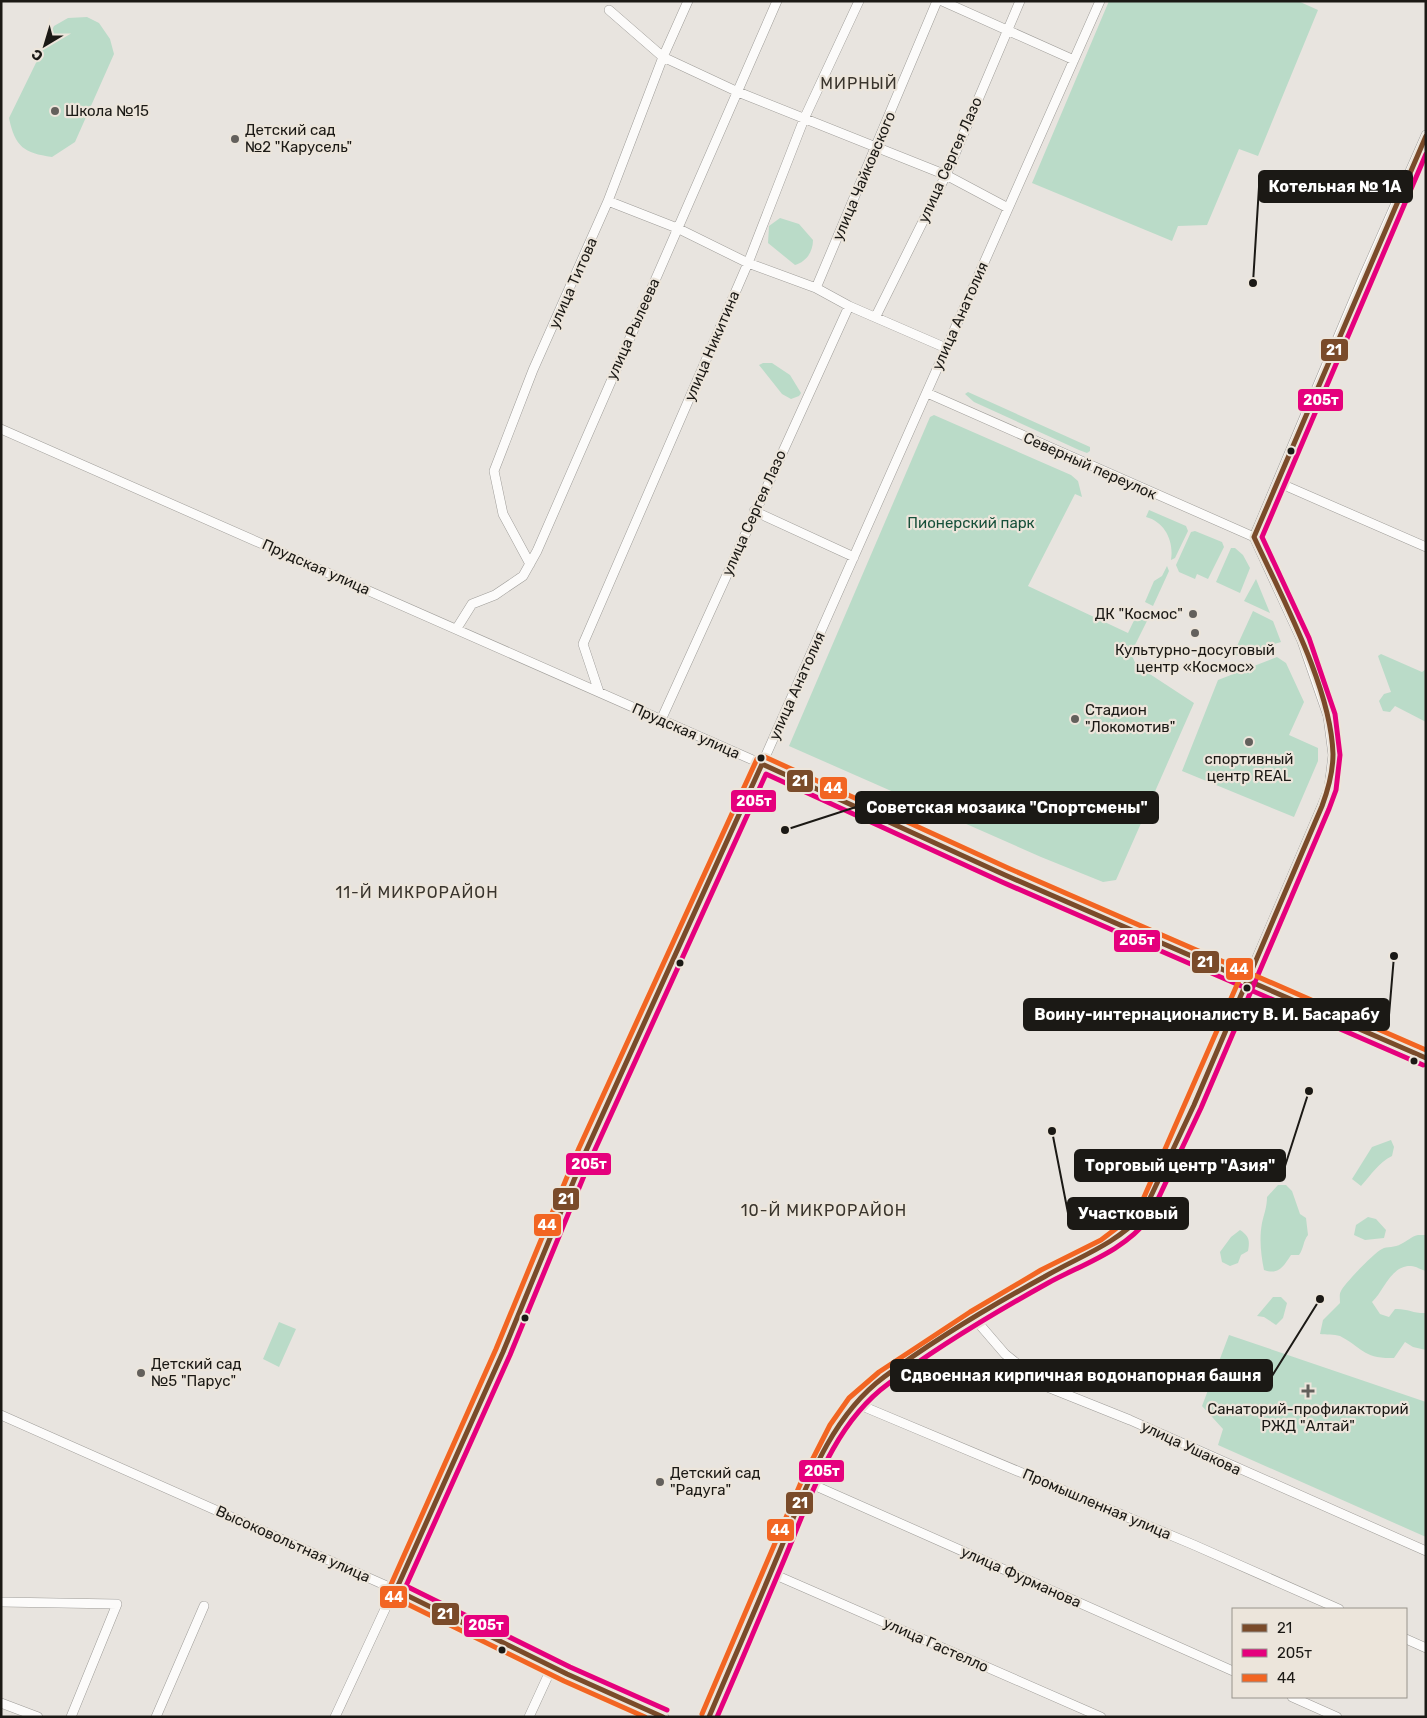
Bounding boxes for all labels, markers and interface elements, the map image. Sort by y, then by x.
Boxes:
north arrow [20,20,70,70]
text: С [28,45,46,65]
district label: МИРНЫЙ [820,74,898,93]
street label: улица Сергея Лазо [914,94,986,226]
place label: Школа №15 [65,102,149,120]
marker: Школа №15 [49,105,61,117]
street label: улица Чайковского [829,109,899,243]
place label: Детский сад №2 "Карусель" [245,121,352,156]
marker: Детский сад №2 "Карусель" [229,133,241,145]
callout: Котельная № 1А [1259,171,1412,202]
text: Котельная № 1А [1269,177,1402,196]
street label: улица Титова [545,235,601,331]
street label: улица Анатолия [928,259,992,373]
street label: улица Рылеева [603,275,663,383]
street label: улица Никитина [681,288,743,404]
line badge: 21 [1320,338,1349,362]
text: 21 [1326,342,1342,359]
line badge: 205т [1297,388,1344,412]
text: 205т [1303,392,1339,409]
street label: Северный переулок [1020,428,1160,504]
unlabelled marker [1286,446,1296,456]
street label: улица Сергея Лазо [718,447,790,579]
park label: Пионерский парк [907,514,1035,532]
street label: Прудская улица [259,535,373,599]
place label: ДК "Космос" [1095,605,1183,623]
marker: ДК "Космос" [1187,608,1199,620]
marker: Культурно-досуговый центр «Космос» [1189,627,1201,639]
street label: улица Анатолия [765,629,829,743]
place label: Культурно-досуговый центр «Космос» [1115,641,1275,676]
street label: Прудская улица [629,699,743,763]
place label: Стадион "Локомотив" [1085,701,1175,736]
marker: Стадион "Локомотив" [1069,713,1081,725]
marker: спортивный центр REAL [1243,736,1255,748]
place label: спортивный центр REAL [1205,750,1293,785]
unlabelled marker [756,753,766,763]
line badge: 21 [786,769,814,793]
text: 21 [792,773,808,790]
line badge: 44 [819,776,848,800]
text: 44 [823,780,843,797]
line badge: 205т [730,789,777,813]
callout: Советская мозаика "Спортсмены" [856,792,1158,823]
text: 205т [736,793,772,810]
text: Советская мозаика "Спортсмены" [866,798,1148,817]
district label: 11-Й МИКРОРАЙОН [335,883,499,902]
line badge: 205т [1113,929,1161,953]
text: 205т [1119,932,1155,949]
line badge: 21 [1191,950,1220,974]
text: 21 [1197,954,1213,971]
line badge: 44 [1225,957,1254,981]
unlabelled marker [675,958,685,968]
text: 44 [1229,961,1249,978]
unlabelled marker [1242,983,1252,993]
callout: Воину-интернационалисту В. И. Басарабу [1024,999,1389,1030]
text: Воину-интернационалисту В. И. Басарабу [1034,1005,1380,1024]
unlabelled marker [1409,1056,1419,1066]
callout: Торговый центр "Азия" [1075,1150,1285,1181]
line badge: 205т [565,1152,612,1176]
text: 205т [571,1156,607,1173]
text: Торговый центр "Азия" [1085,1156,1275,1175]
line badge: 21 [552,1187,580,1211]
text: 21 [558,1191,574,1208]
callout: Участковый [1068,1198,1188,1229]
district label: 10-Й МИКРОРАЙОН [741,1201,907,1220]
text: Участковый [1078,1204,1178,1223]
line badge: 44 [533,1213,562,1237]
text: 44 [537,1217,557,1234]
unlabelled marker [520,1313,530,1323]
place label: Детский сад №5 "Парус" [151,1355,242,1390]
callout: Сдвоенная кирпичная водонапорная башня [891,1360,1272,1391]
text: Сдвоенная кирпичная водонапорная башня [901,1366,1261,1385]
marker: Детский сад №5 "Парус" [135,1367,147,1379]
marker: Санаторий-профилакторий РЖД "Алтай" [1301,1384,1315,1398]
place label: Санаторий-профилакторий РЖД "Алтай" [1207,1400,1409,1435]
street label: улица Ушакова [1138,1417,1244,1479]
line badge: 205т [798,1459,845,1483]
text: 205т [804,1463,840,1480]
place label: Детский сад "Радуга" [670,1464,761,1499]
street label: Промышленная улица [1020,1465,1174,1543]
marker: Детский сад "Радуга" [654,1476,666,1488]
line badge: 21 [785,1491,814,1515]
text: 21 [792,1495,808,1512]
street label: Высоковольтная улица [213,1502,373,1586]
line badge: 44 [766,1518,795,1542]
text: 44 [770,1522,790,1539]
street label: улица Фурманова [958,1542,1084,1612]
line badge: 44 [379,1585,408,1609]
text: 44 [384,1589,404,1606]
line badge: 21 [431,1602,460,1626]
text: 21 [437,1606,453,1623]
legend [1232,1608,1407,1698]
line badge: 205т [463,1614,510,1638]
street label: улица Гастелло [881,1614,991,1676]
text: 205т [468,1617,504,1634]
text: 21 [1277,1619,1292,1637]
text: 205т [1277,1644,1312,1662]
unlabelled marker [497,1645,507,1655]
text: 44 [1277,1669,1296,1687]

